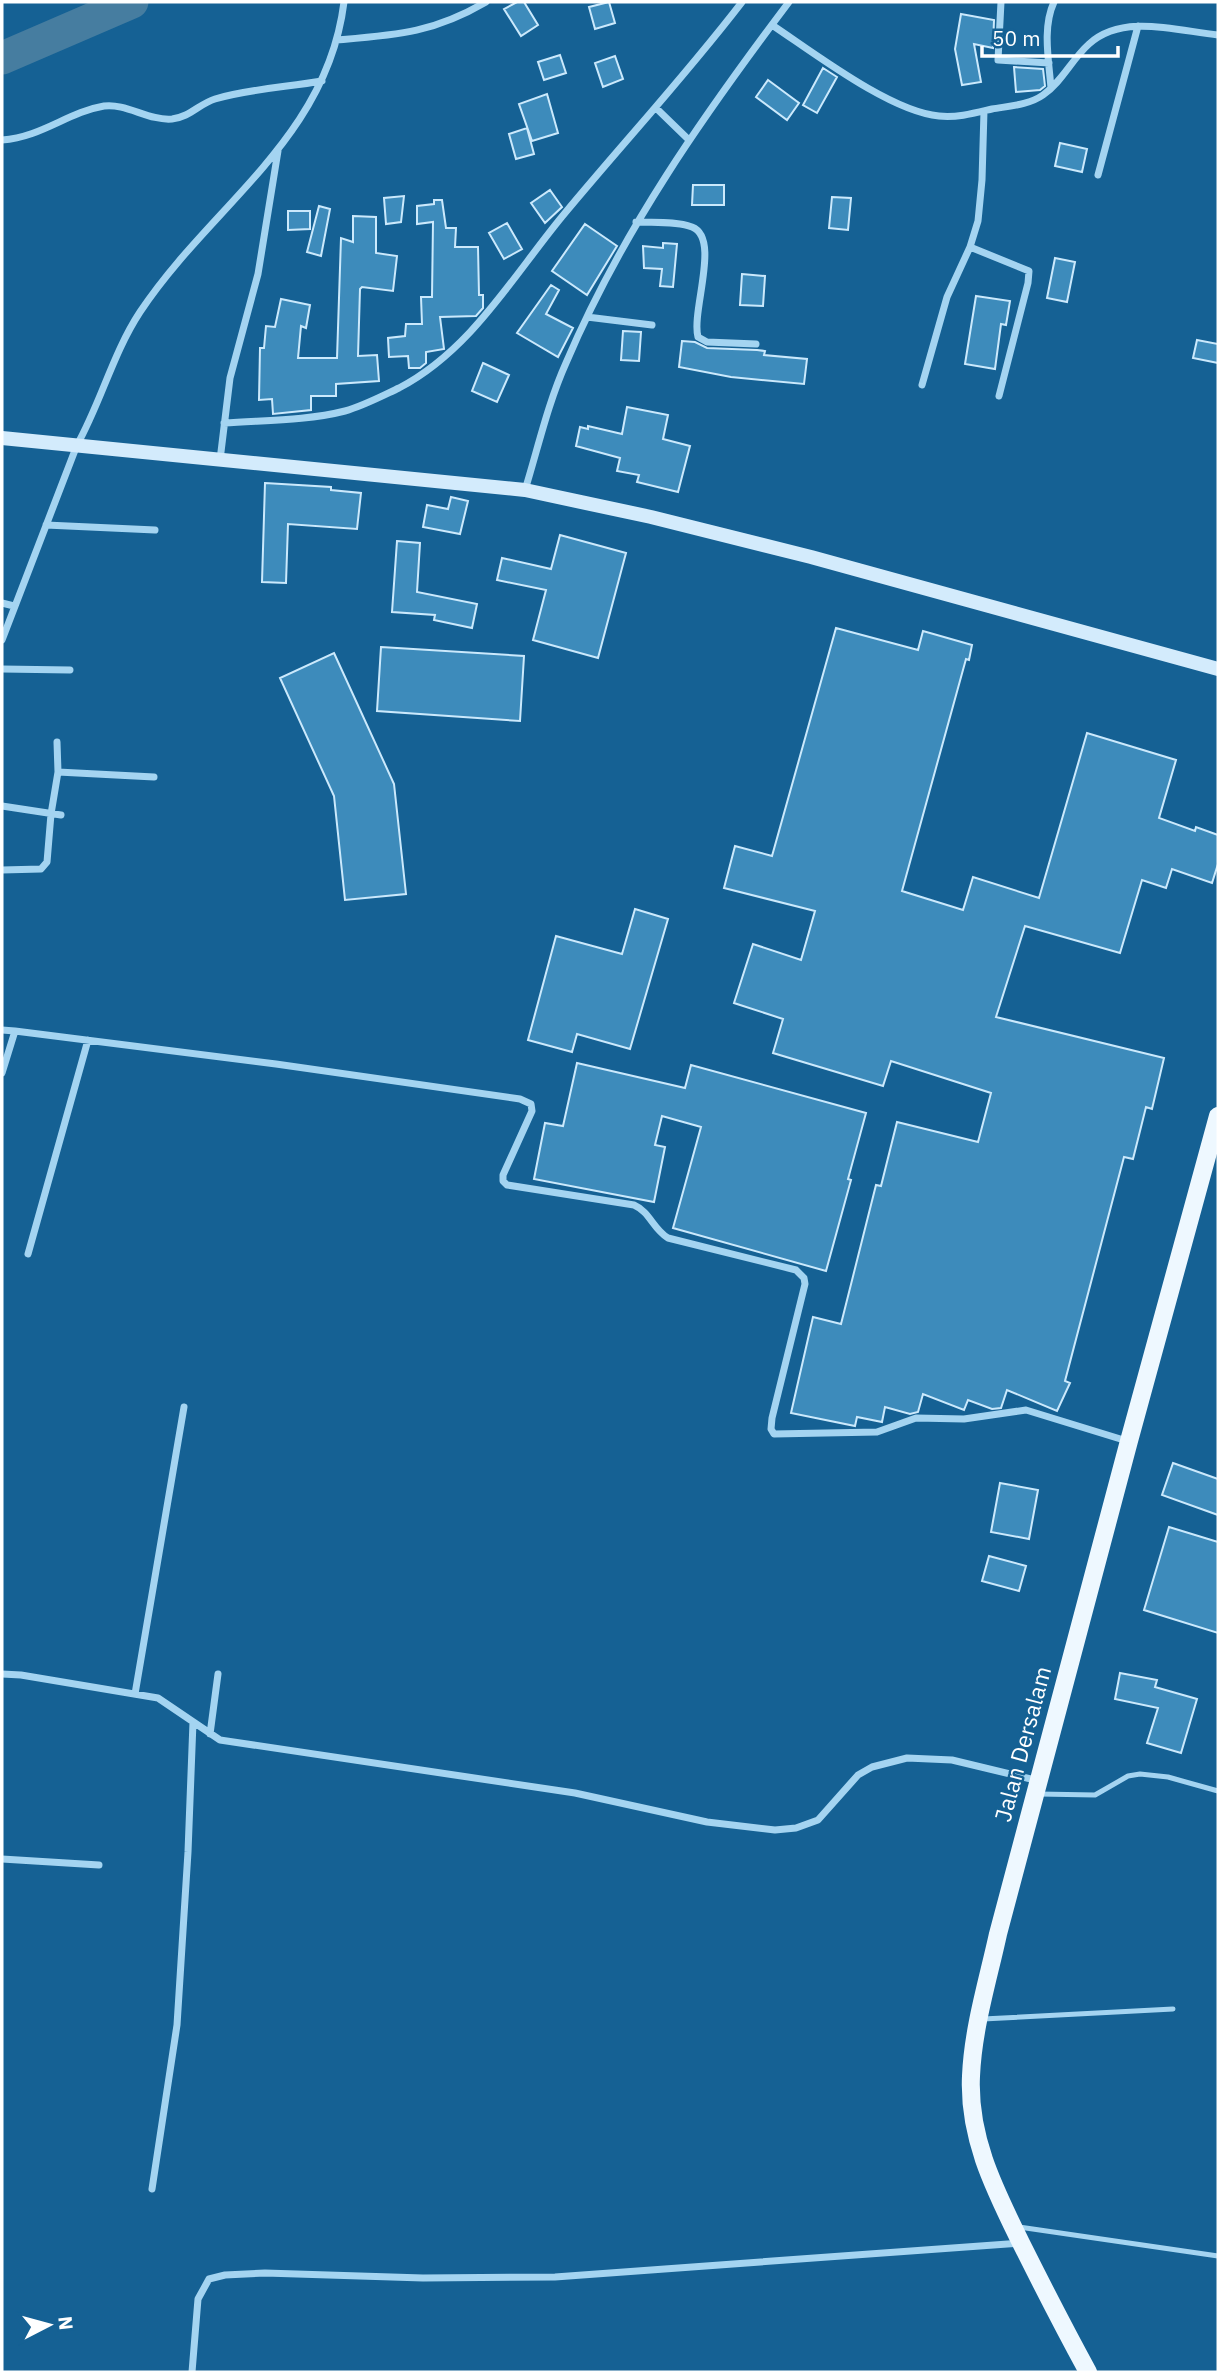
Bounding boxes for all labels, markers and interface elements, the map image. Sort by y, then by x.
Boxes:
scale bar [982,14,1118,58]
text: 50 m [992,24,1041,52]
street label: Jalan Dersalam [987,1663,1057,1825]
north arrow [14,2290,84,2360]
text: N [53,2315,79,2331]

